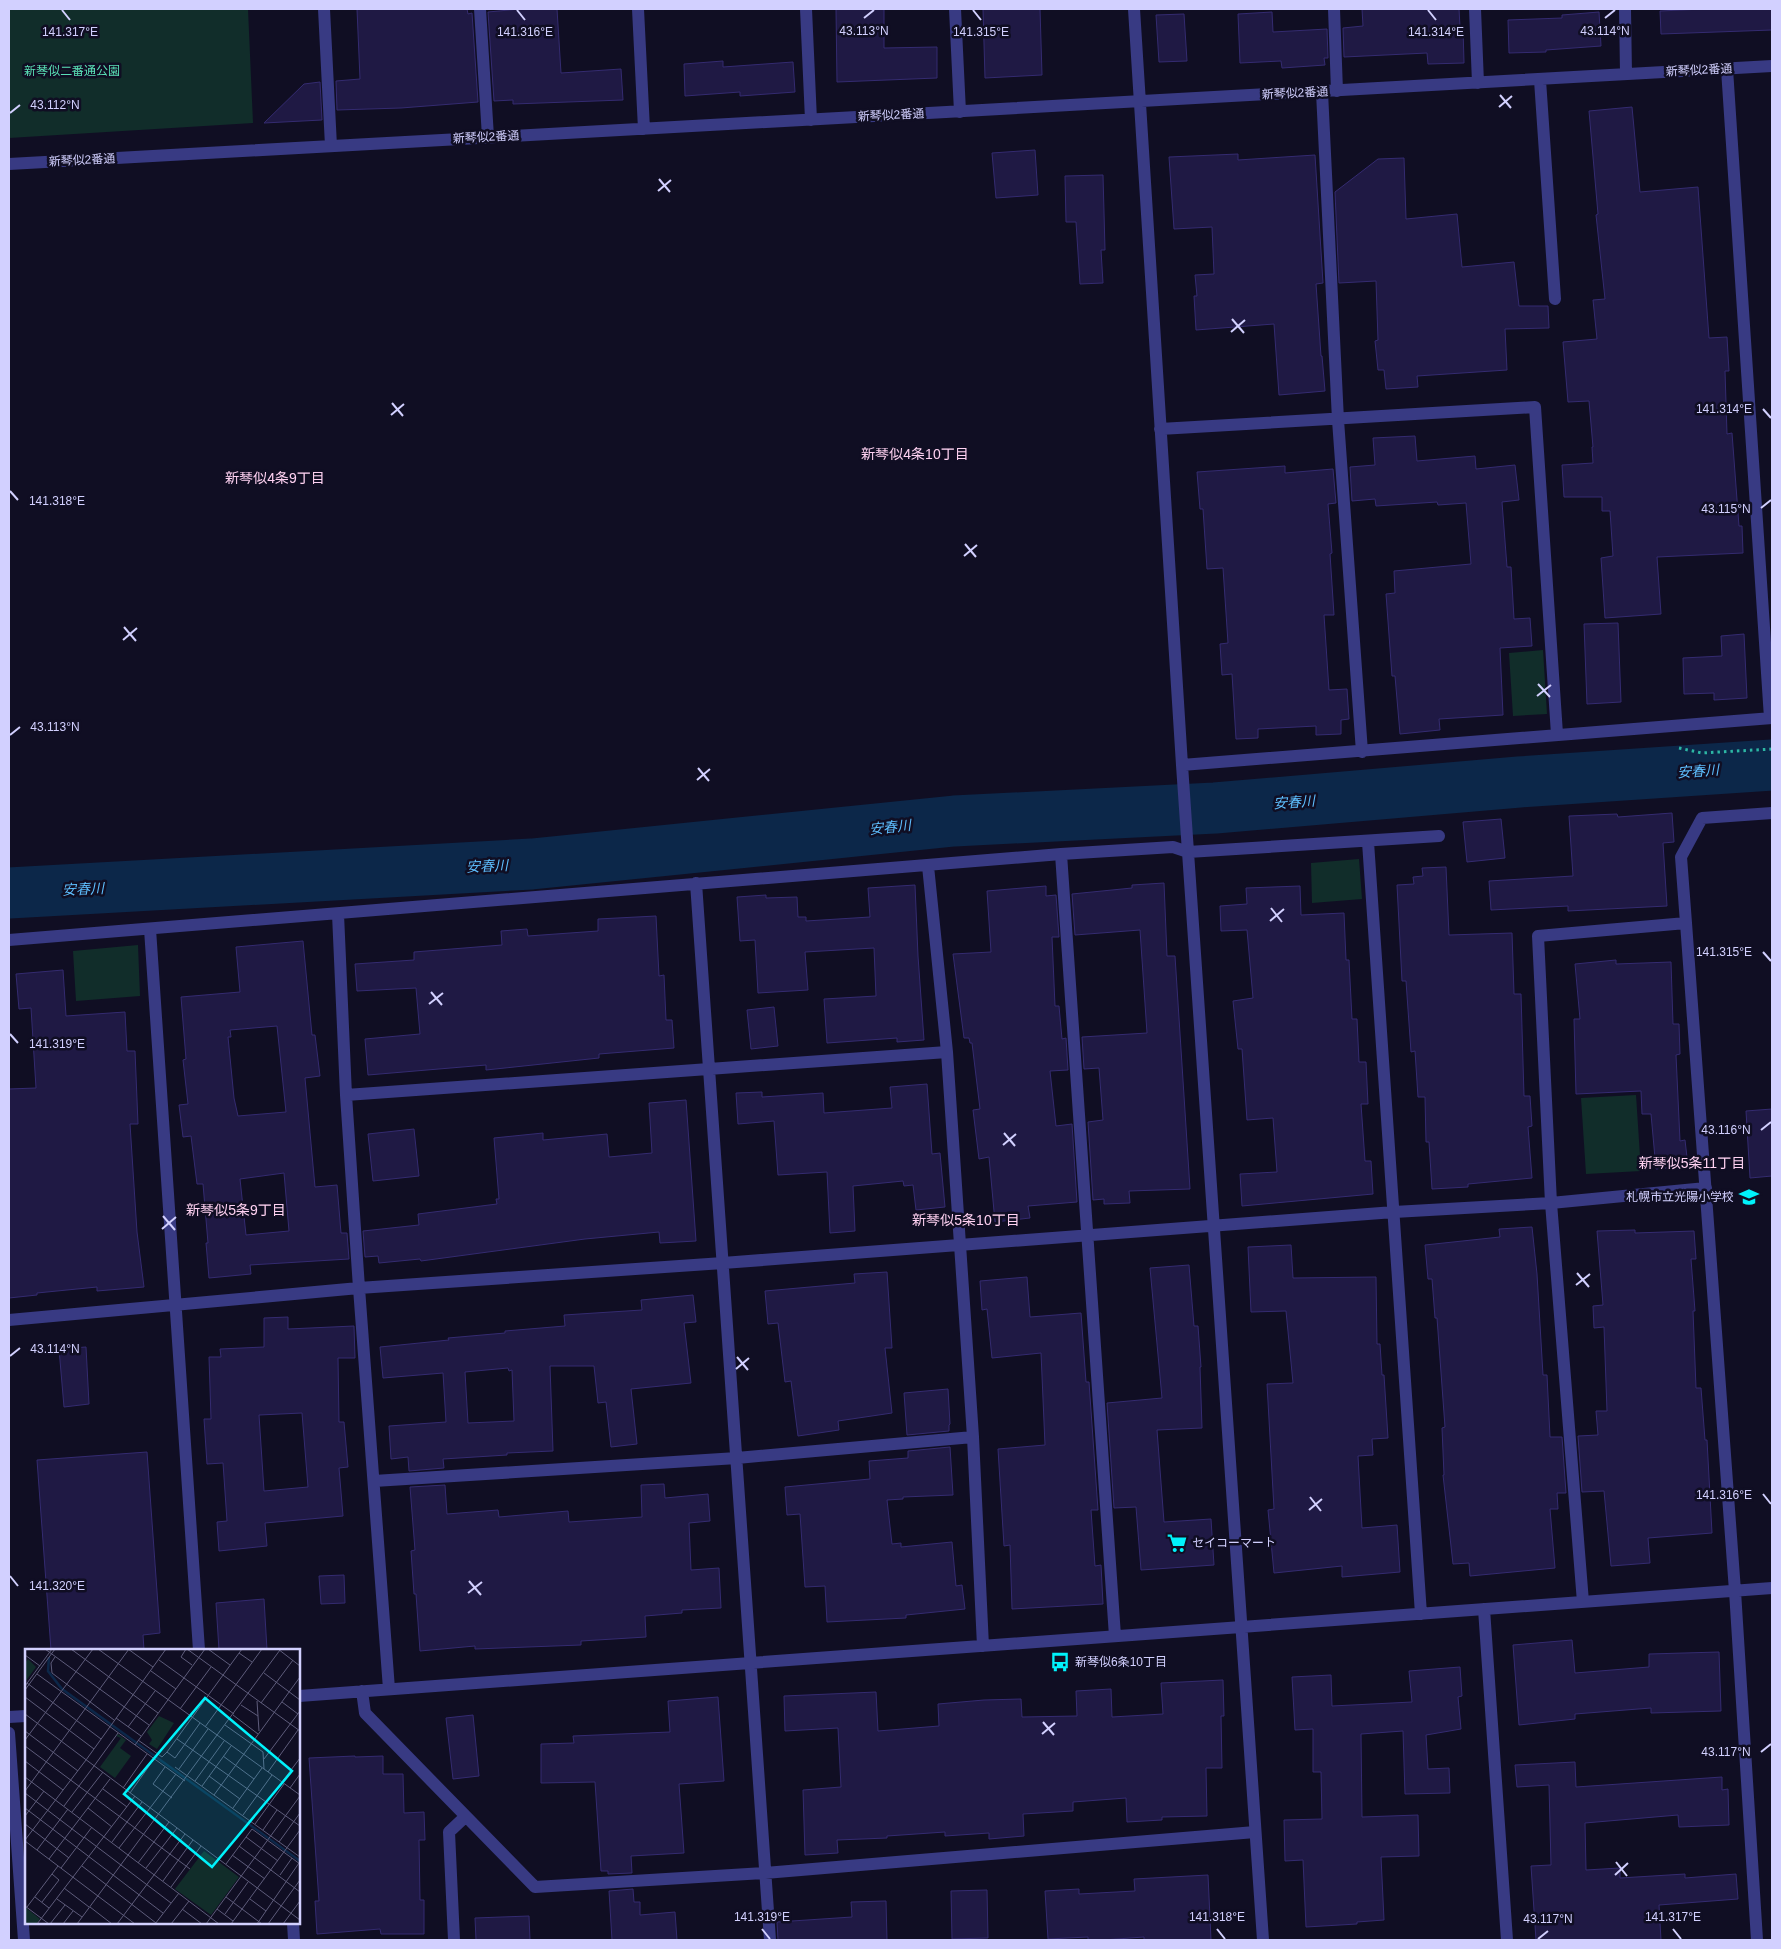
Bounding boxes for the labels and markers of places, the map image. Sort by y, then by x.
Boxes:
school or university icon: 札幌市立光陽小学校 [1738,1186,1760,1208]
place label: 札幌市立光陽小学校 [1626,1190,1734,1204]
supermarket icon: セイコーマート [1166,1532,1188,1554]
place label: セイコーマート [1192,1536,1276,1550]
bus stop icon: 新琴似6条10丁目 [1049,1651,1071,1673]
place label: 新琴似6条10丁目 [1075,1655,1167,1669]

